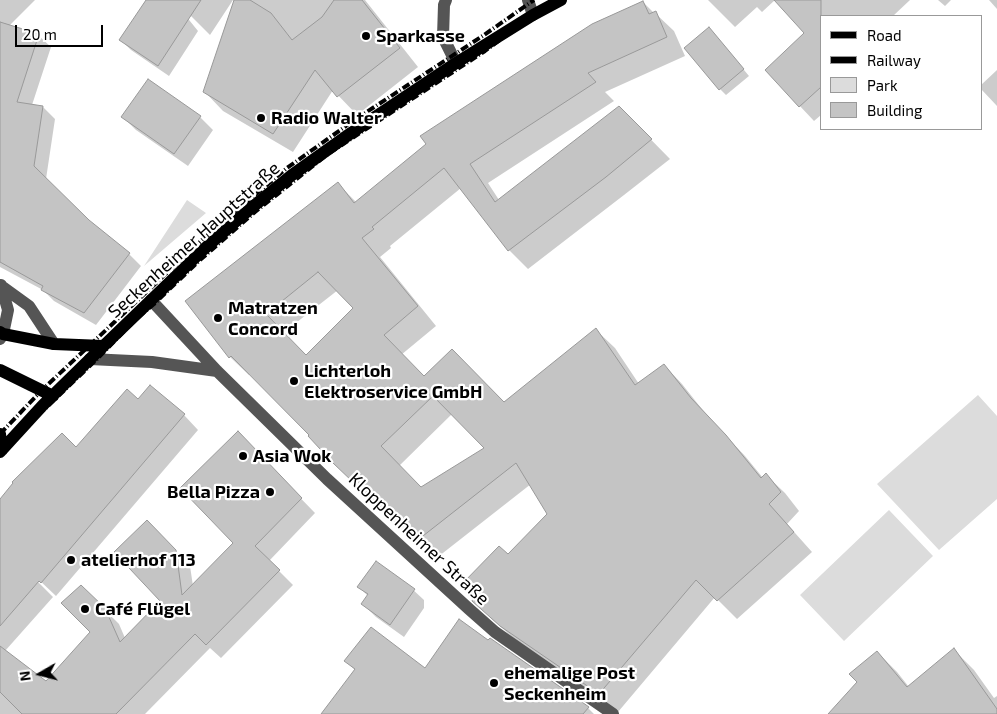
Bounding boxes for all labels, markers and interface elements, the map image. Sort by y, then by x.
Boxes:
scale bar [18,15,105,47]
legend [820,15,982,130]
text: 20 m [23,25,57,43]
place label: Sparkasse [376,25,465,47]
text: Road [867,26,902,44]
marker: Sparkasse [360,30,372,42]
text: Railway [867,51,921,69]
text: Park [867,76,898,94]
text: Building [867,101,922,119]
place label: Radio Walter [271,107,382,129]
marker: Radio Walter [255,112,267,124]
street label: Seckenheimer Hauptstraße [104,157,284,323]
place label: Matratzen Concord [228,297,318,340]
marker: Matratzen Concord [212,312,224,324]
place label: Lichterloh Elektroservice GmbH [304,360,482,402]
marker: Lichterloh Elektroservice GmbH [288,375,300,387]
place label: Asia Wok [253,445,331,467]
marker: Asia Wok [237,450,249,462]
street label: Kloppenheimer Straße [344,468,494,610]
place label: Bella Pizza [167,481,260,503]
marker: Bella Pizza [264,486,276,498]
place label: atelierhof 113 [81,549,196,571]
marker: atelierhof 113 [65,554,77,566]
place label: Café Flügel [95,598,190,620]
marker: Café Flügel [79,603,91,615]
north arrow [15,649,65,699]
place label: ehemalige Post Seckenheim [504,662,635,704]
text: N [16,670,34,682]
marker: ehemalige Post Seckenheim [488,677,500,689]

